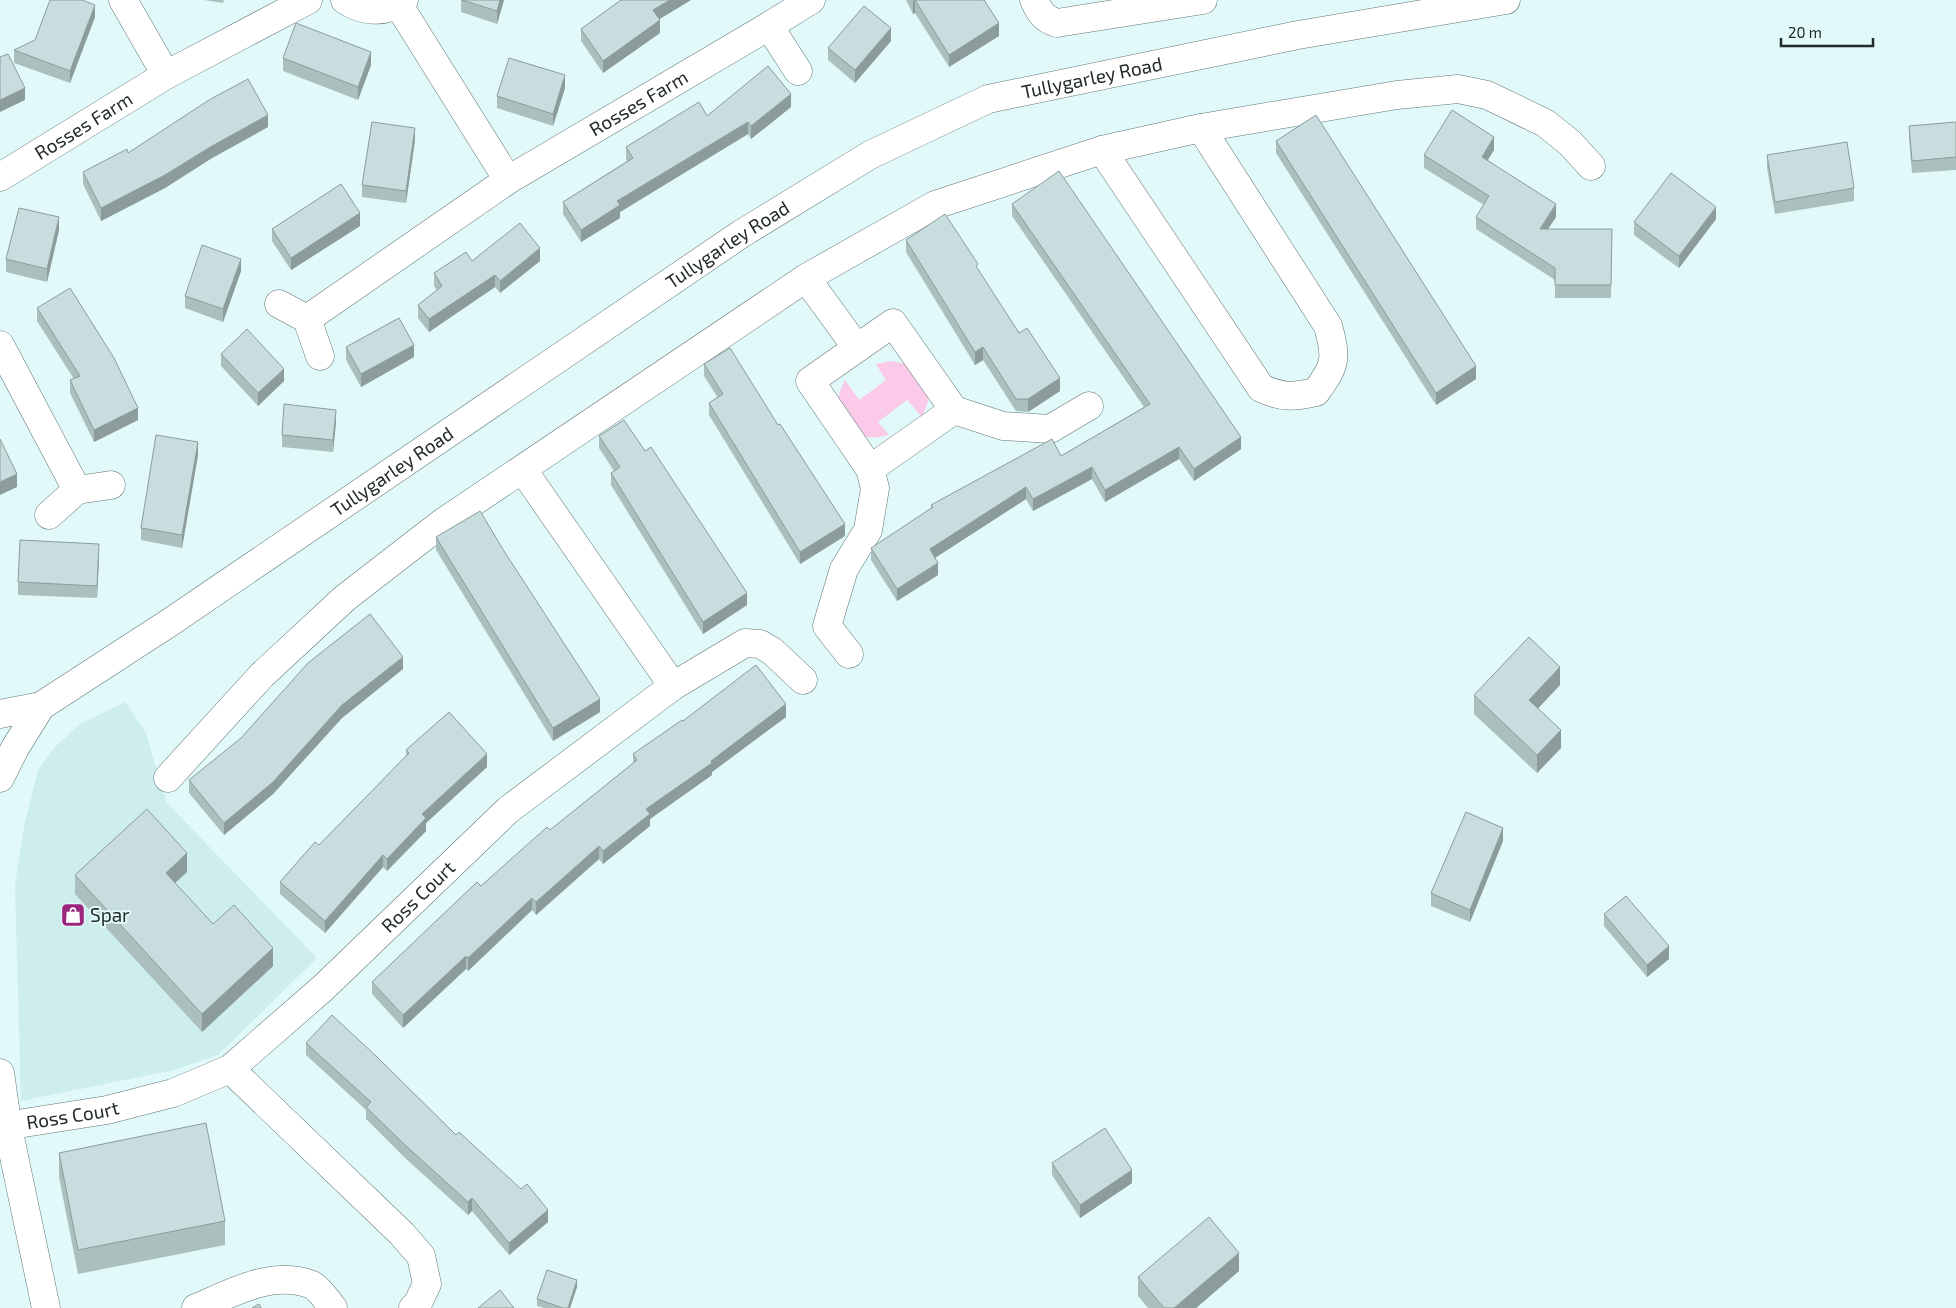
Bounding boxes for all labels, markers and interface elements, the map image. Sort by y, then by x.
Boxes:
scale bar [1781,15,1874,47]
text: 20 m [1788,23,1822,41]
street label: Tullygarley Road [1019,51,1164,103]
street label: Rosses Farm [585,65,692,140]
street label: Rosses Farm [30,87,136,164]
street label: Tullygarley Road [661,195,793,293]
street label: Tullygarley Road [326,421,457,521]
street label: Ross Court [376,856,459,937]
shop icon: Spar [60,902,86,928]
place label: Spar [90,903,130,926]
street label: Ross Court [25,1095,121,1133]

